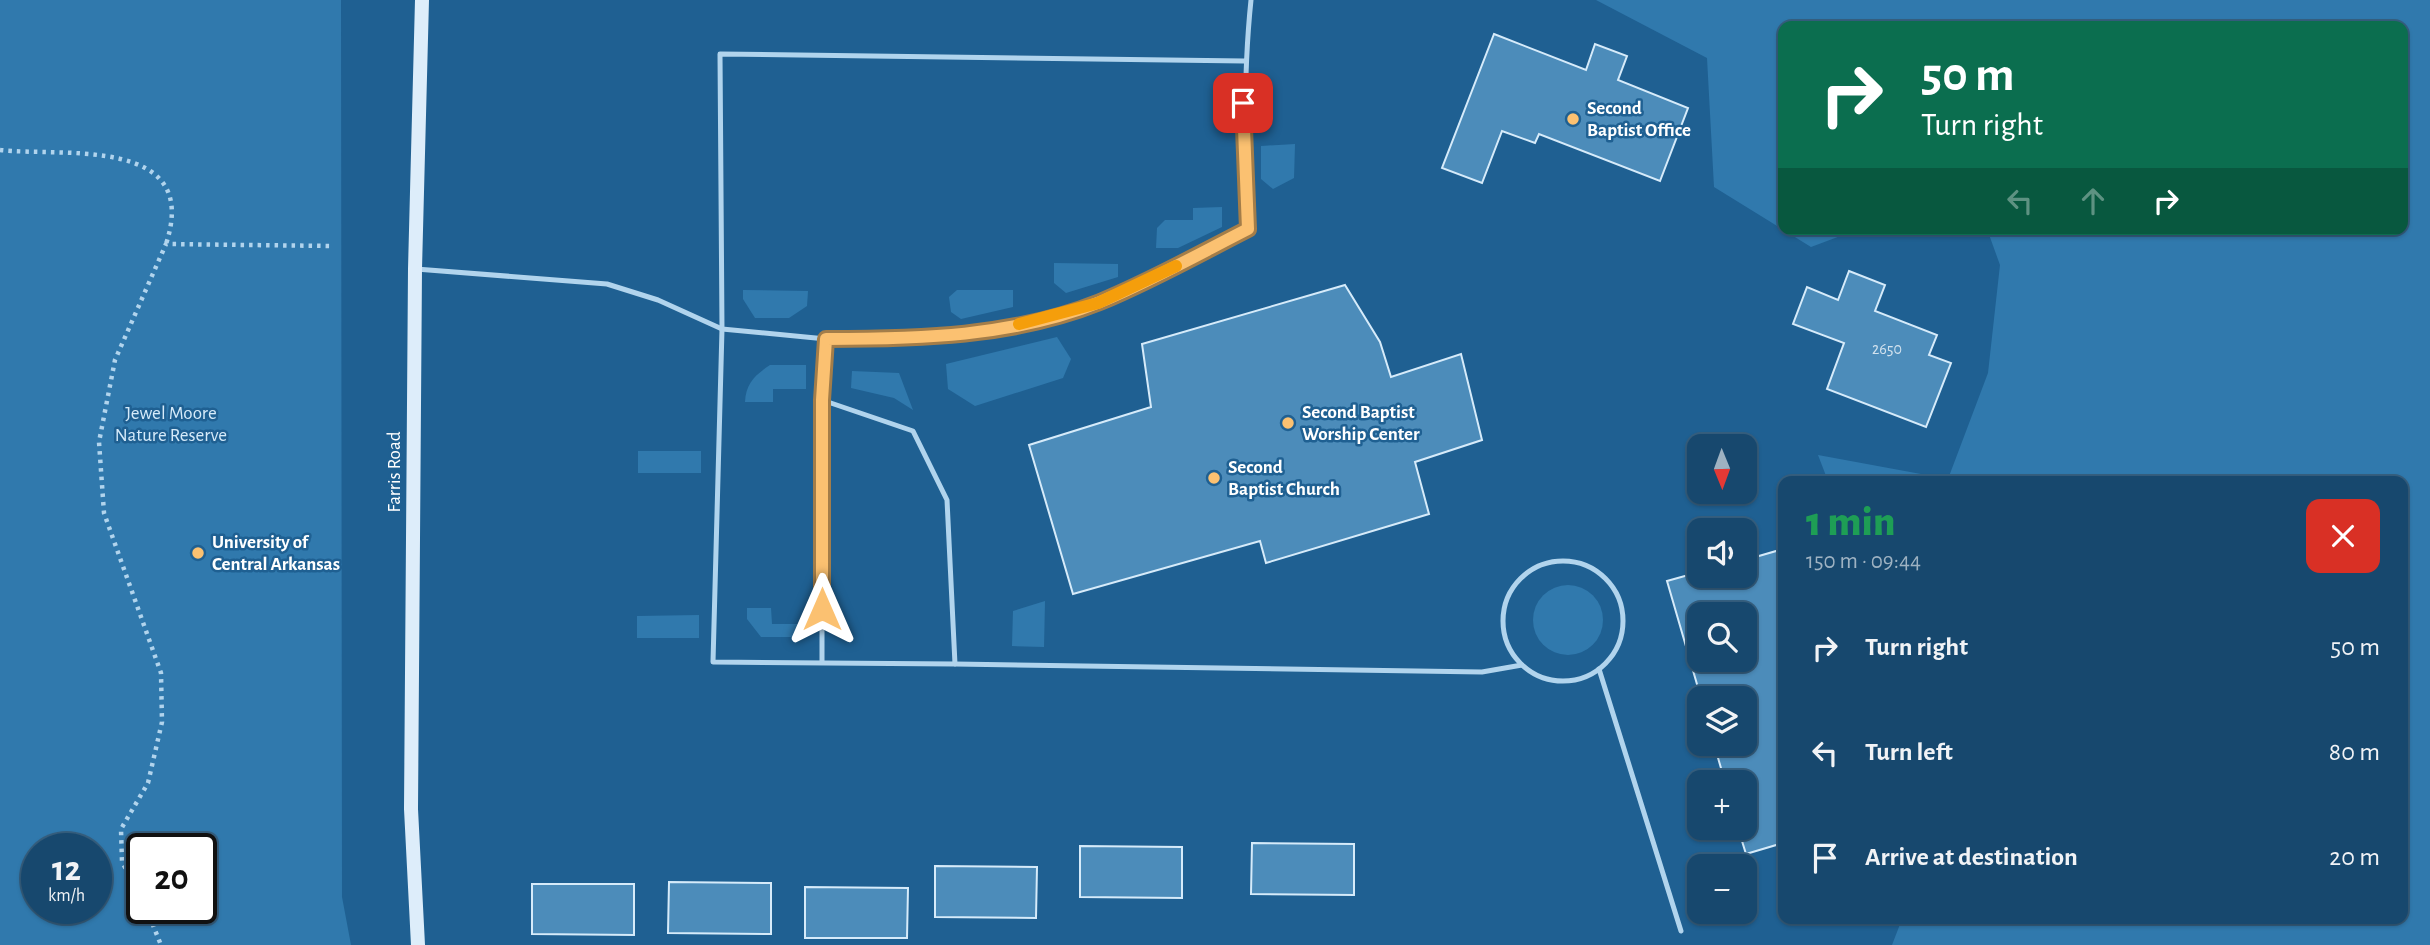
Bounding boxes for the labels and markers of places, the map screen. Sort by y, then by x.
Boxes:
pin [1213,73,1273,133]
place label: Second Baptist Office [1587,99,1691,140]
marker: Second Baptist Office [1565,111,1581,127]
place label: Second Baptist Worship Center [1302,403,1420,444]
marker: Second Baptist Worship Center [1280,415,1296,431]
place label: Second Baptist Church [1228,458,1340,499]
marker: Second Baptist Church [1206,470,1222,486]
place label: University of Central Arkansas [212,533,340,574]
marker: University of Central Arkansas [190,545,206,561]

